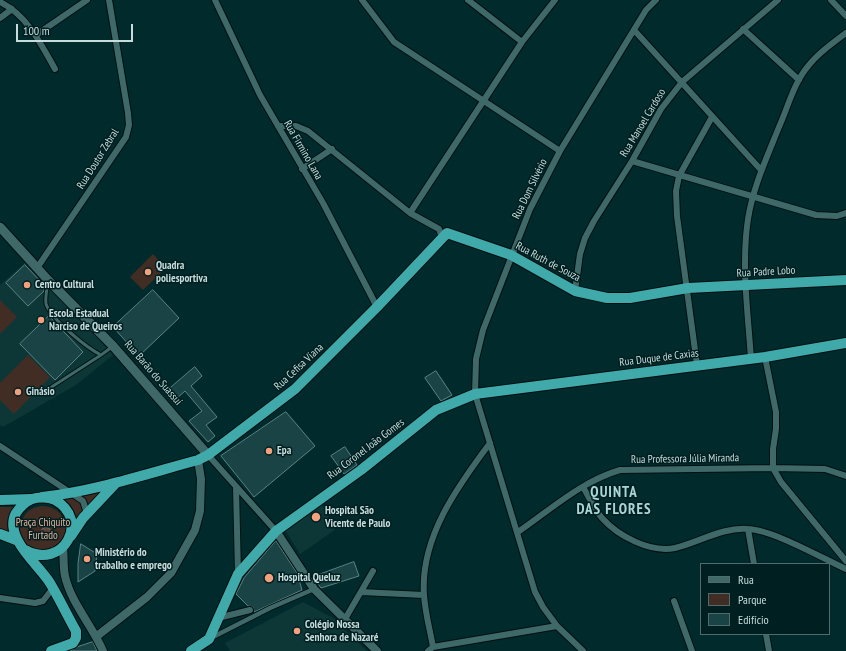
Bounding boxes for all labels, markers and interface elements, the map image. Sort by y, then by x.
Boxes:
scale bar [18,16,135,42]
text: 100 m [23,23,50,38]
street label: Rua Manoel Cardoso [617,86,669,160]
street label: Rua Firmino Lana [281,118,325,182]
street label: Rua Doutor Zebral [74,126,122,192]
street label: Rua Dom Silvério [510,157,550,221]
street label: Rua Ruth de Souza [513,239,583,285]
place label: Quadra poliesportiva [156,259,207,285]
street label: Rua Padre Lobo [736,264,796,280]
marker: Quadra poliesportiva [143,267,153,277]
place label: Centro Cultural [35,278,94,292]
marker: Centro Cultural [22,280,32,290]
place label: Escola Estadual Narciso de Queiros [49,307,122,333]
marker: Escola Estadual Narciso de Queiros [36,315,46,325]
street label: Rua Barão do Suassuí [121,338,185,408]
street label: Rua Cefisa Viana [272,341,326,393]
street label: Rua Duque de Caxias [619,347,699,369]
place label: Ginásio [26,385,55,399]
marker: Ginásio [13,387,23,397]
street label: Rua Coronel João Gomes [325,416,407,482]
place label: Epa [277,444,291,458]
marker: Epa [264,446,274,456]
street label: Rua Professora Júlia Miranda [631,451,739,467]
district label: QUINTA DAS FLORES [576,484,652,519]
place label: Hospital São Vicente de Paulo [325,504,390,530]
marker: Hospital São Vicente de Paulo [310,511,322,523]
park label: Praça Chiquito Furtado [16,516,70,542]
place label: Ministério do trabalho e emprego [95,546,172,572]
marker: Ministério do trabalho e emprego [82,554,92,564]
legend [700,563,830,635]
place label: Hospital Queluz [278,571,340,585]
marker: Hospital Queluz [263,572,275,584]
text: Rua [738,572,754,587]
text: Parque [738,592,767,607]
text: Edifício [738,612,769,627]
place label: Colégio Nossa Senhora de Nazaré [305,618,378,644]
marker: Colégio Nossa Senhora de Nazaré [292,626,302,636]

